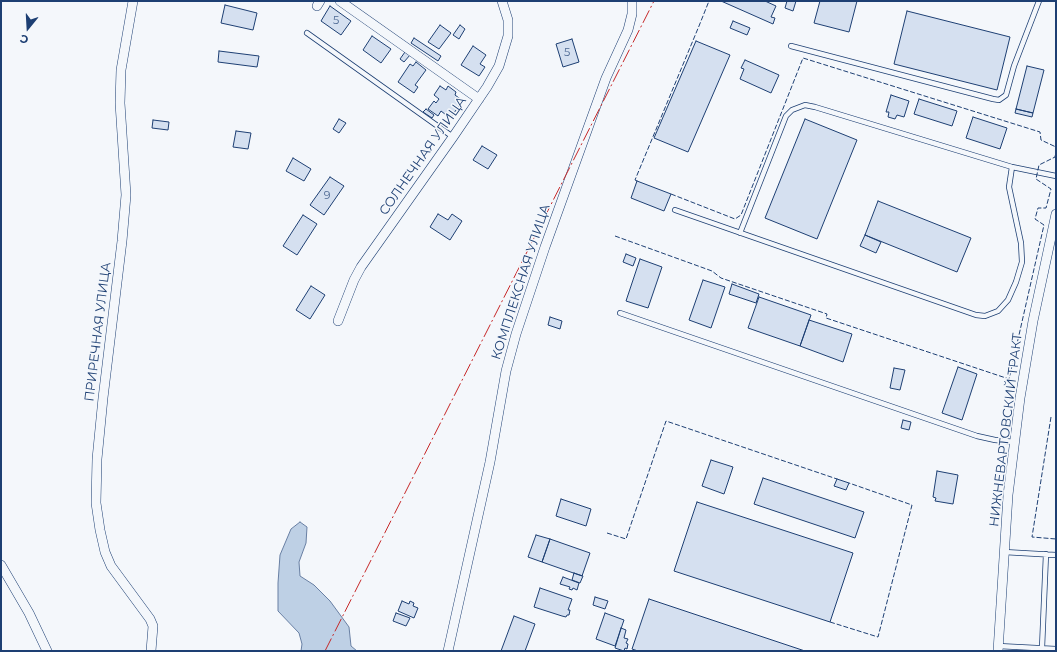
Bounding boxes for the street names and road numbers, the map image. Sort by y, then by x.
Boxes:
street label: СОЛНЕЧНАЯ УЛИЦА [376,94,470,218]
street label: КОМПЛЕКСНАЯ УЛИЦА [488,202,554,362]
street label: ПРИРЕЧНАЯ УЛИЦА [82,261,114,403]
street label: НИЖНЕВАРТОВСКИЙ ТРАКТ [986,332,1026,528]

